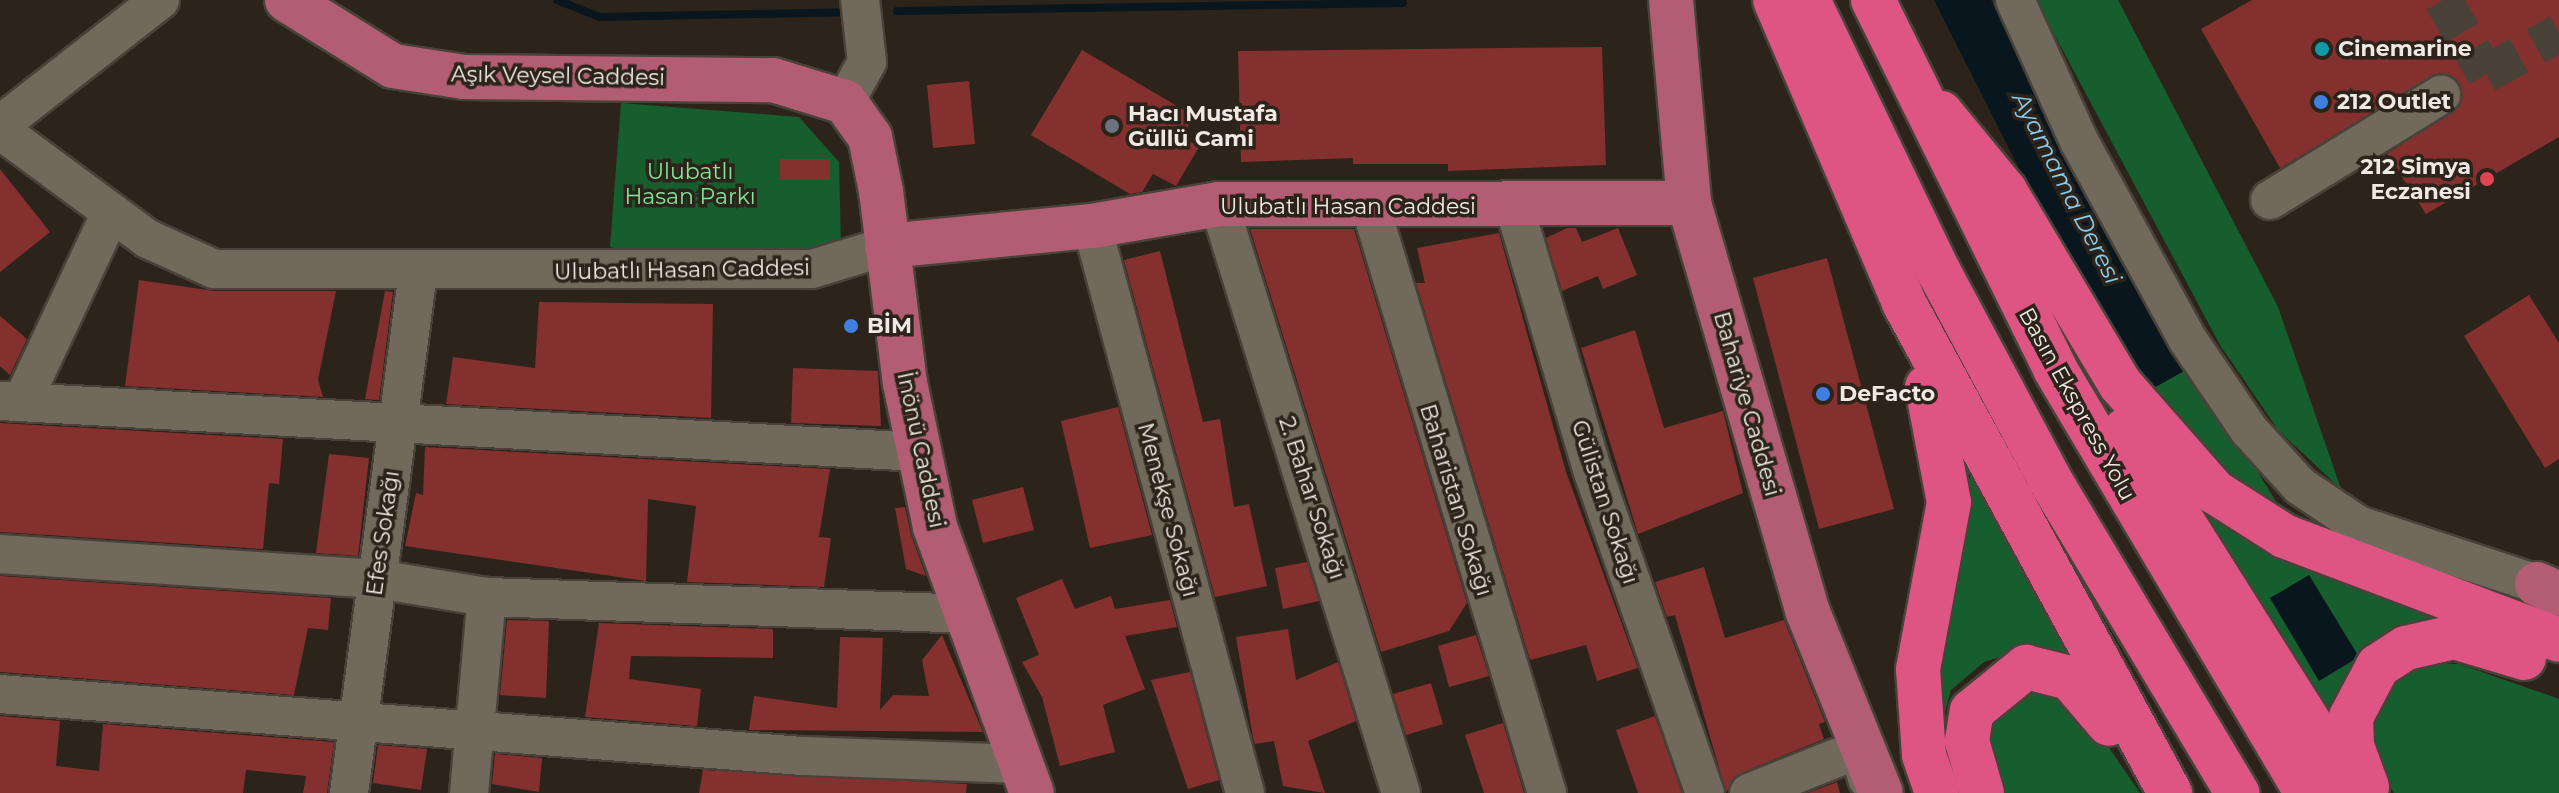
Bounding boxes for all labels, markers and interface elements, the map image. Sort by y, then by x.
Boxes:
place label: Cinemarine [2338,36,2472,62]
marker: Cinemarine [2313,40,2331,58]
street label: Aşık Veysel Caddesi [451,61,665,91]
water label: Ayamama Deresi [2006,87,2128,289]
place label: 212 Outlet [2337,89,2451,115]
marker: 212 Outlet [2312,93,2330,111]
place label: Hacı Mustafa Güllü Cami [1128,100,1278,152]
marker: Hacı Mustafa Güllü Cami [1103,117,1121,135]
place label: 212 Simya Eczanesi [2360,153,2471,204]
park label: Ulubatlı Hasan Parkı [624,158,756,210]
marker: 212 Simya Eczanesi [2478,170,2496,188]
street label: Ulubatlı Hasan Caddesi [1220,194,1476,220]
street label: Ulubatlı Hasan Caddesi [554,255,810,285]
street label: Basın Ekspress Yolu [2013,303,2141,505]
street label: Bahariye Caddesi [1708,309,1786,499]
place label: BİM [867,313,912,339]
marker: BİM [842,317,860,335]
street label: İnönü Caddesi [892,370,950,530]
place label: DeFacto [1839,381,1935,407]
marker: DeFacto [1814,385,1832,403]
street label: Baharistan Sokağı [1414,401,1498,599]
street label: 2. Bahar Sokağı [1273,413,1351,583]
street label: Gülistan Sokağı [1566,417,1644,587]
street label: Menekşe Sokağı [1132,420,1204,600]
street label: Efes Sokağı [361,469,405,597]

